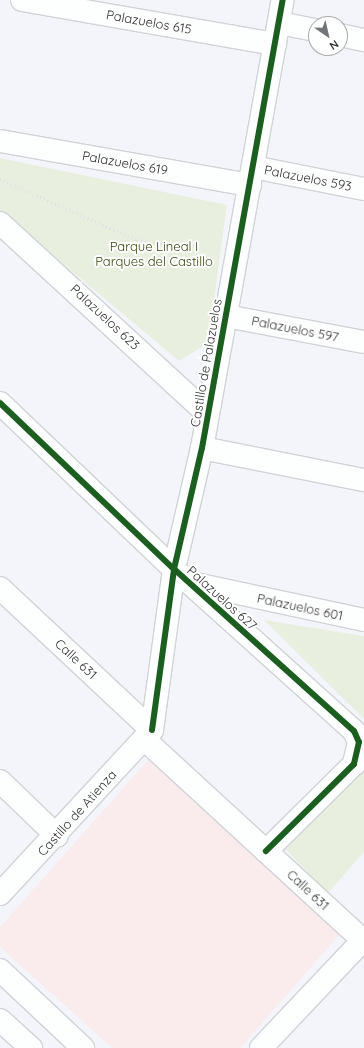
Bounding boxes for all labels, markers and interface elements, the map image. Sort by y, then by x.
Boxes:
street label: Palazuelos 615 [105,7,193,37]
north arrow [308,16,348,56]
text: N [327,37,341,53]
street label: Palazuelos 619 [81,148,169,178]
street label: Palazuelos 593 [263,162,353,194]
park label: Parque Lineal I Parques del Castillo [95,239,213,270]
street label: Palazuelos 623 [67,281,143,353]
street label: Castillo de Palazuelos [187,298,225,428]
street label: Palazuelos 597 [250,313,340,345]
street label: Palazuelos 627 [184,563,260,633]
street label: Palazuelos 601 [256,590,344,624]
street label: Calle 631 [52,636,100,682]
street label: Castillo de Atienza [34,767,120,859]
street label: Calle 631 [284,867,332,913]

